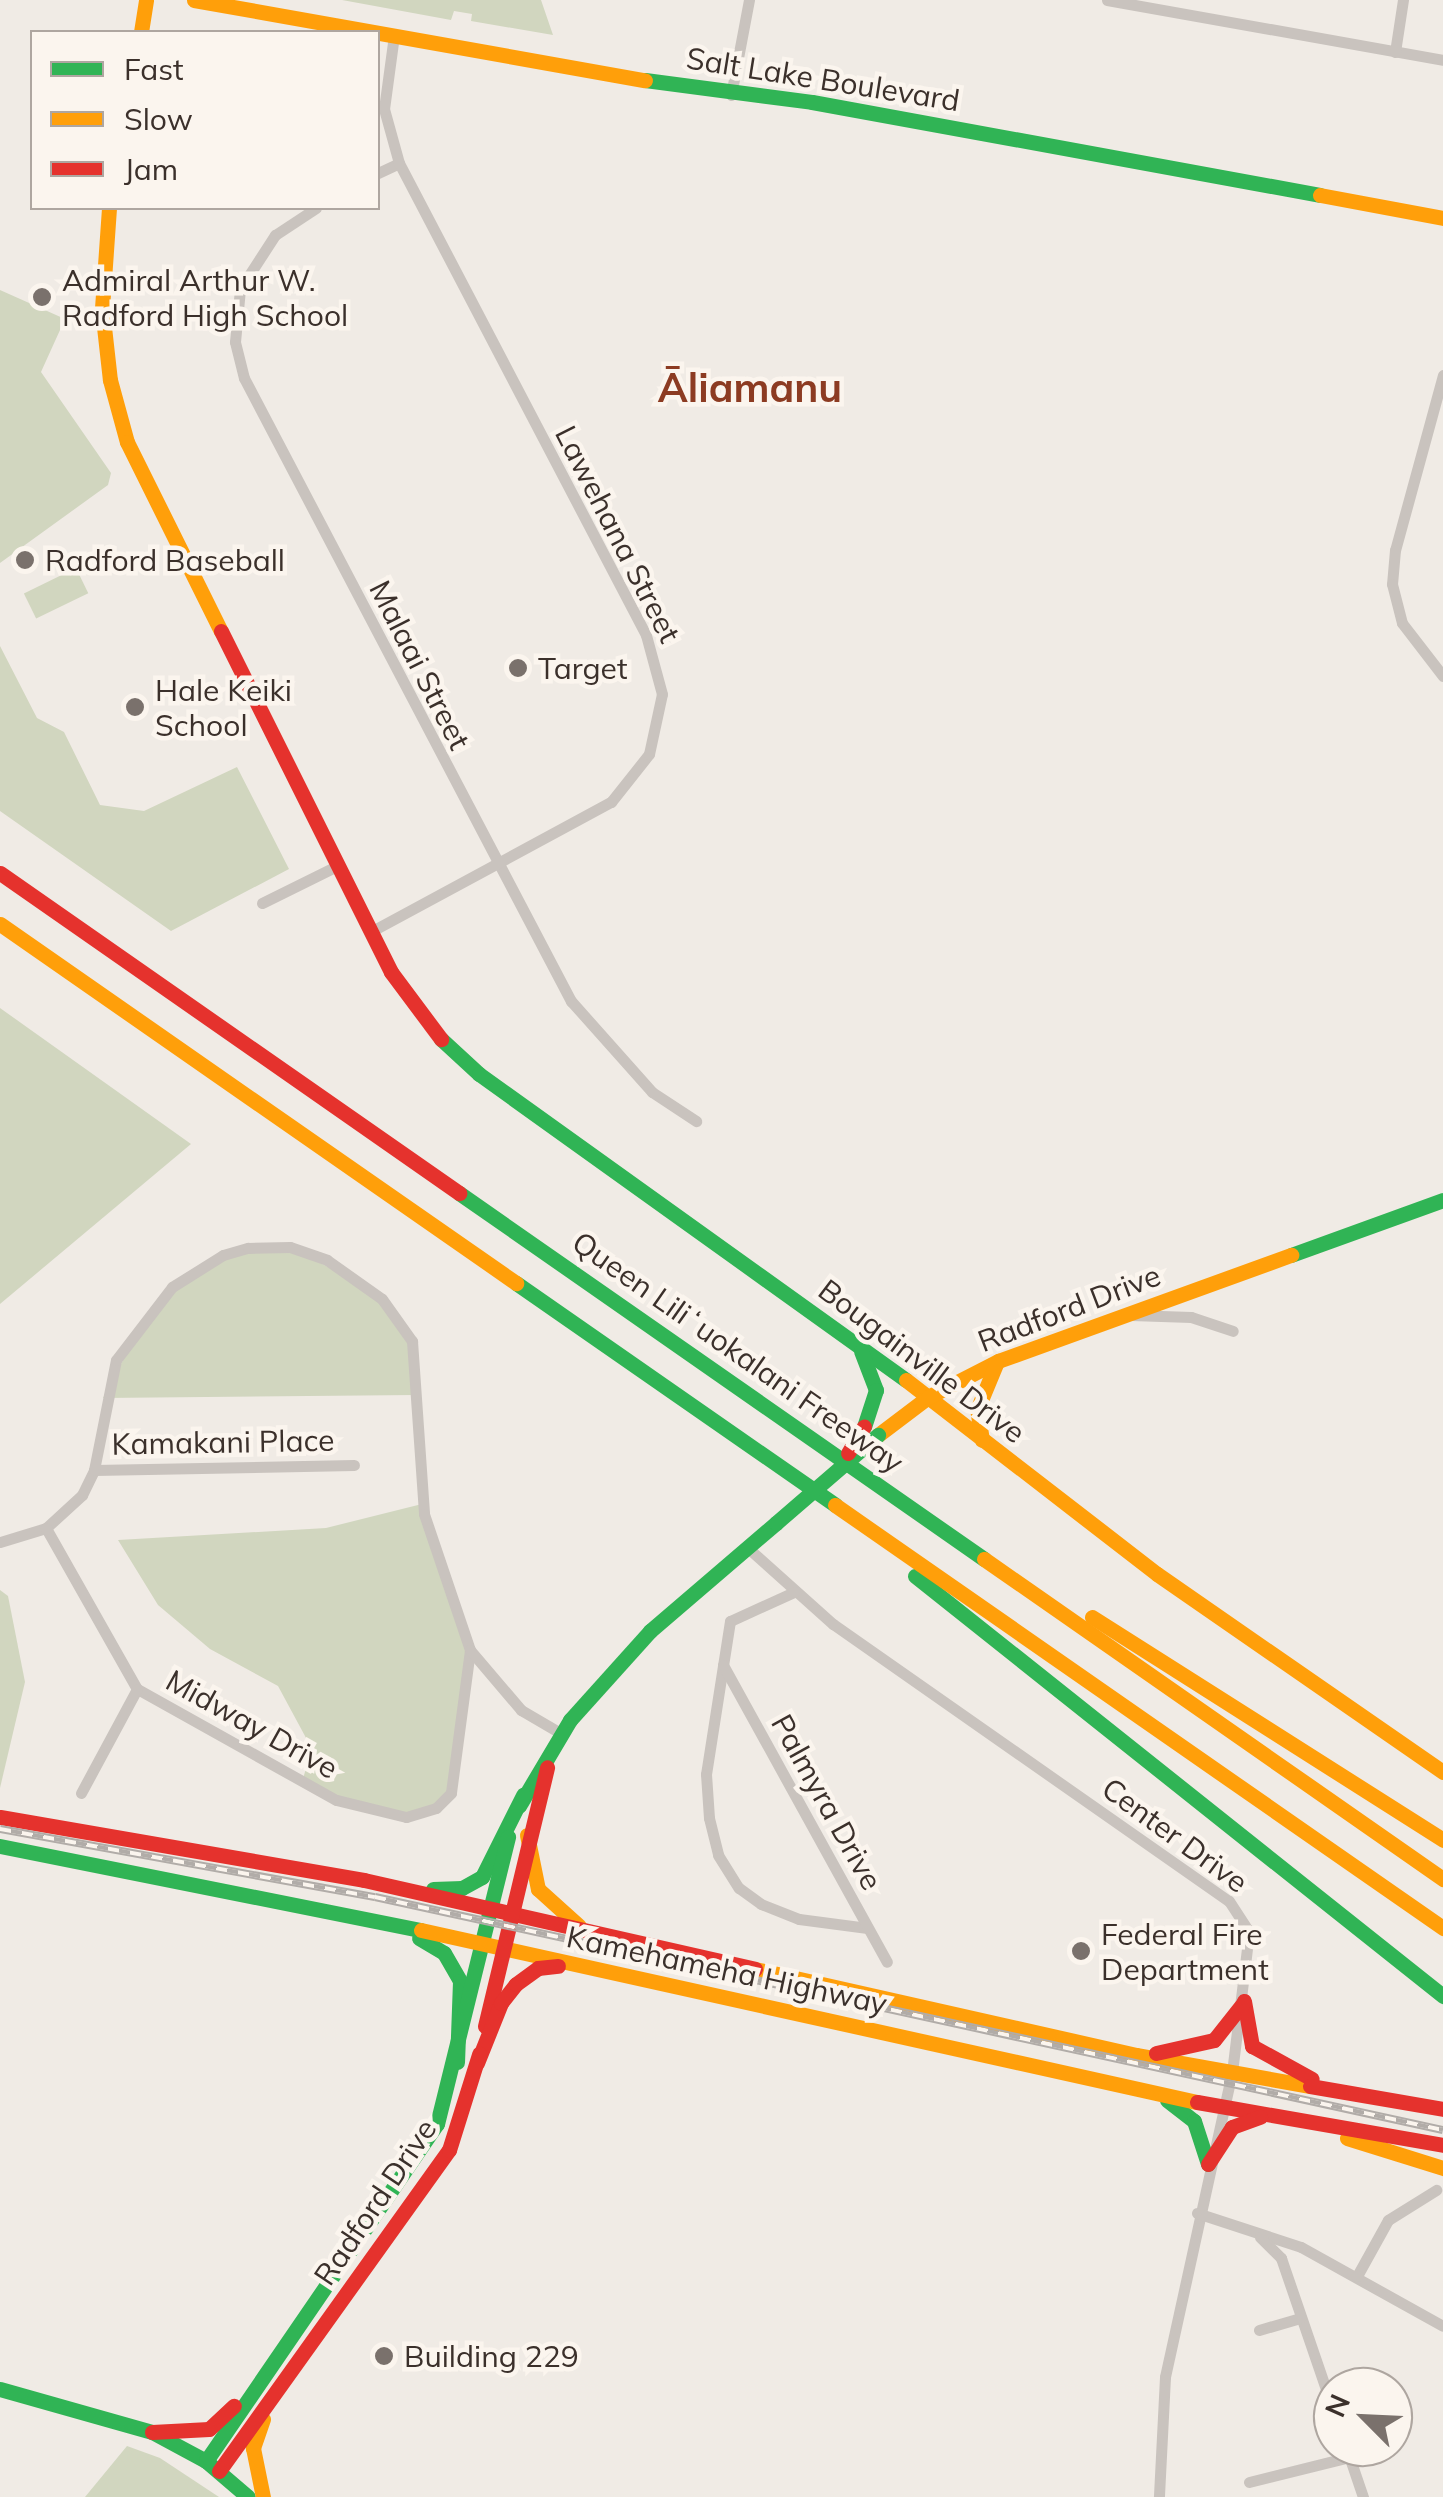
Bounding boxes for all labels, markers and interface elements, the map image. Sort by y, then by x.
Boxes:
legend [30,30,380,210]
street label: Salt Lake Boulevard [684,40,962,118]
text: Fast [124,50,184,88]
text: Slow [124,100,193,138]
text: Jam [124,150,178,188]
place label: Admiral Arthur W. Radford High School [62,262,348,332]
marker: Admiral Arthur W. Radford High School [31,286,53,308]
district label: Āliamanu [658,363,842,411]
street label: Lawehana Street [548,420,688,648]
place label: Radford Baseball [45,542,285,578]
marker: Radford Baseball [14,549,36,571]
street label: Malaai Street [362,574,478,756]
place label: Target [538,650,627,686]
marker: Target [507,657,529,679]
place label: Hale Keiki School [155,672,292,742]
marker: Hale Keiki School [124,696,146,718]
street label: Queen Liliʻuokalani Freeway [565,1224,911,1480]
street label: Radford Drive [973,1257,1165,1359]
street label: Bougainville Drive [812,1272,1032,1450]
street label: Kamakani Place [111,1422,335,1462]
street label: Midway Drive [160,1662,344,1786]
street label: Palmyra Drive [764,1708,890,1896]
street label: Center Drive [1095,1770,1255,1900]
place label: Federal Fire Department [1101,1916,1269,1986]
street label: Kamehameha Highway [564,1918,890,2022]
marker: Federal Fire Department [1070,1940,1092,1962]
street label: Radford Drive [306,2112,444,2292]
place label: Building 229 [404,2338,579,2374]
marker: Building 229 [373,2345,395,2367]
north arrow [1313,2367,1413,2467]
text: N [1317,2389,1357,2422]

